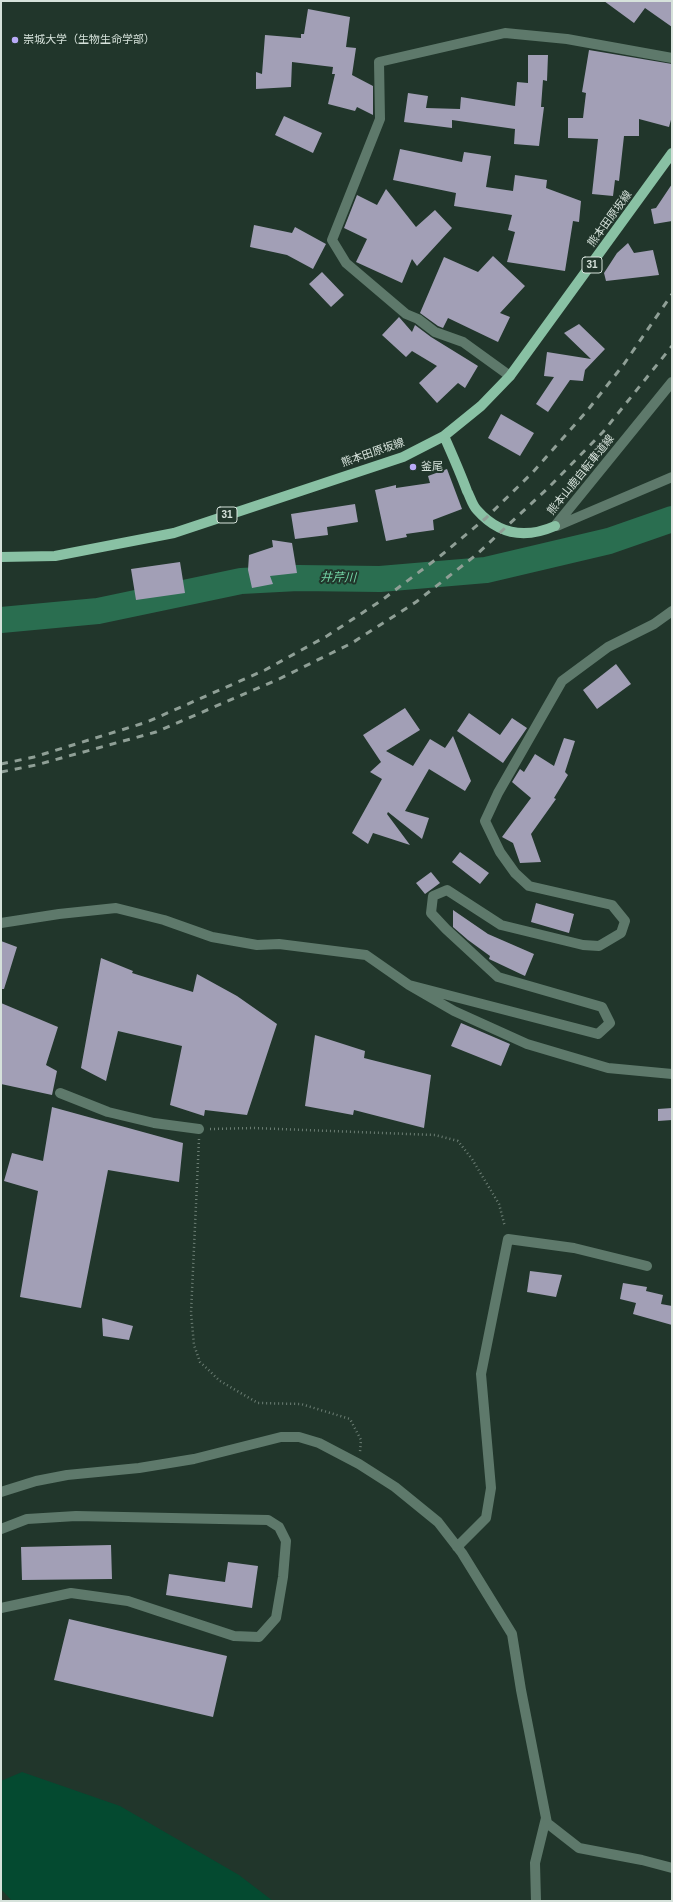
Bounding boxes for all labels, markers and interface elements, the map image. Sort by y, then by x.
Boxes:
place label: 崇城大学（生物生命学部） [23,33,155,47]
marker: 崇城大学（生物生命学部） [10,35,20,45]
street label: 熊本田原坂線 [585,188,635,250]
road number: 31 [582,257,602,273]
street label: 熊本山鹿自転車道線 [545,432,617,518]
street label: 熊本田原坂線 [340,436,406,470]
place label: 釜尾 [421,460,443,474]
marker: 釜尾 [408,462,418,472]
road number: 31 [217,507,237,523]
water label: 井芹川 [320,570,356,586]

